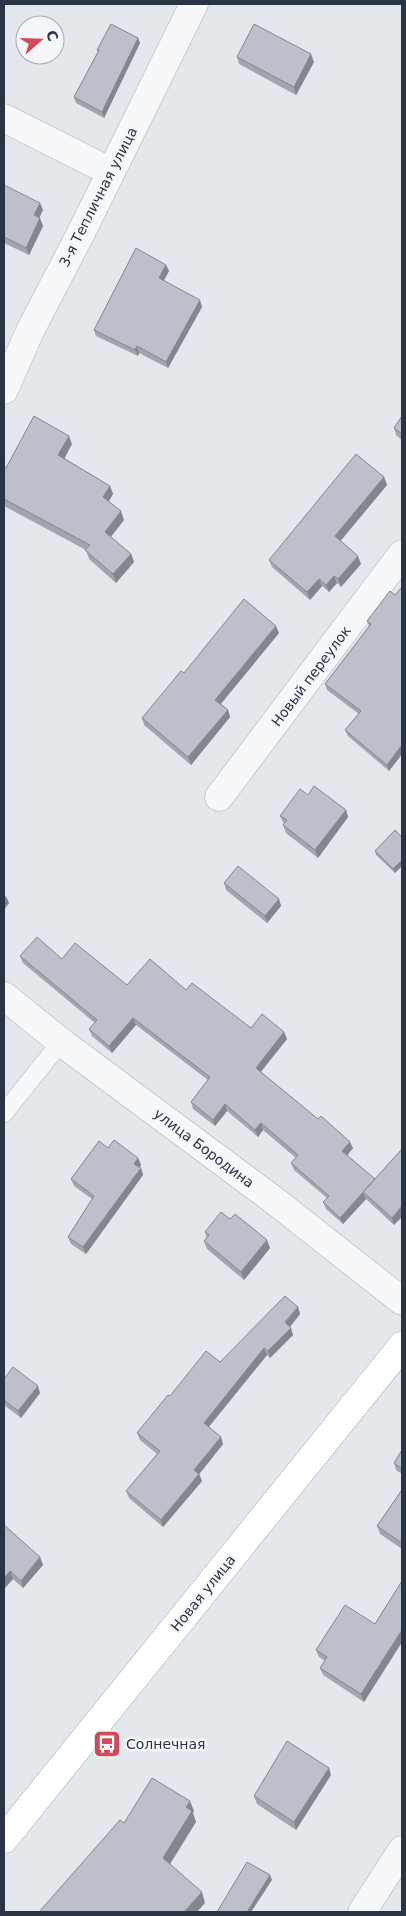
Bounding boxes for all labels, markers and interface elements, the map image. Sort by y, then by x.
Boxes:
north arrow [15,15,65,65]
text: С [43,28,61,43]
street label: 3-я Тепличная улица [56,125,140,269]
street label: Новый переулок [268,623,354,729]
street label: улица Бородина [151,1105,257,1191]
street label: Новая улица [167,1552,239,1634]
bus stop icon: Солнечная [92,1729,122,1759]
place label: Солнечная [126,1736,205,1752]

